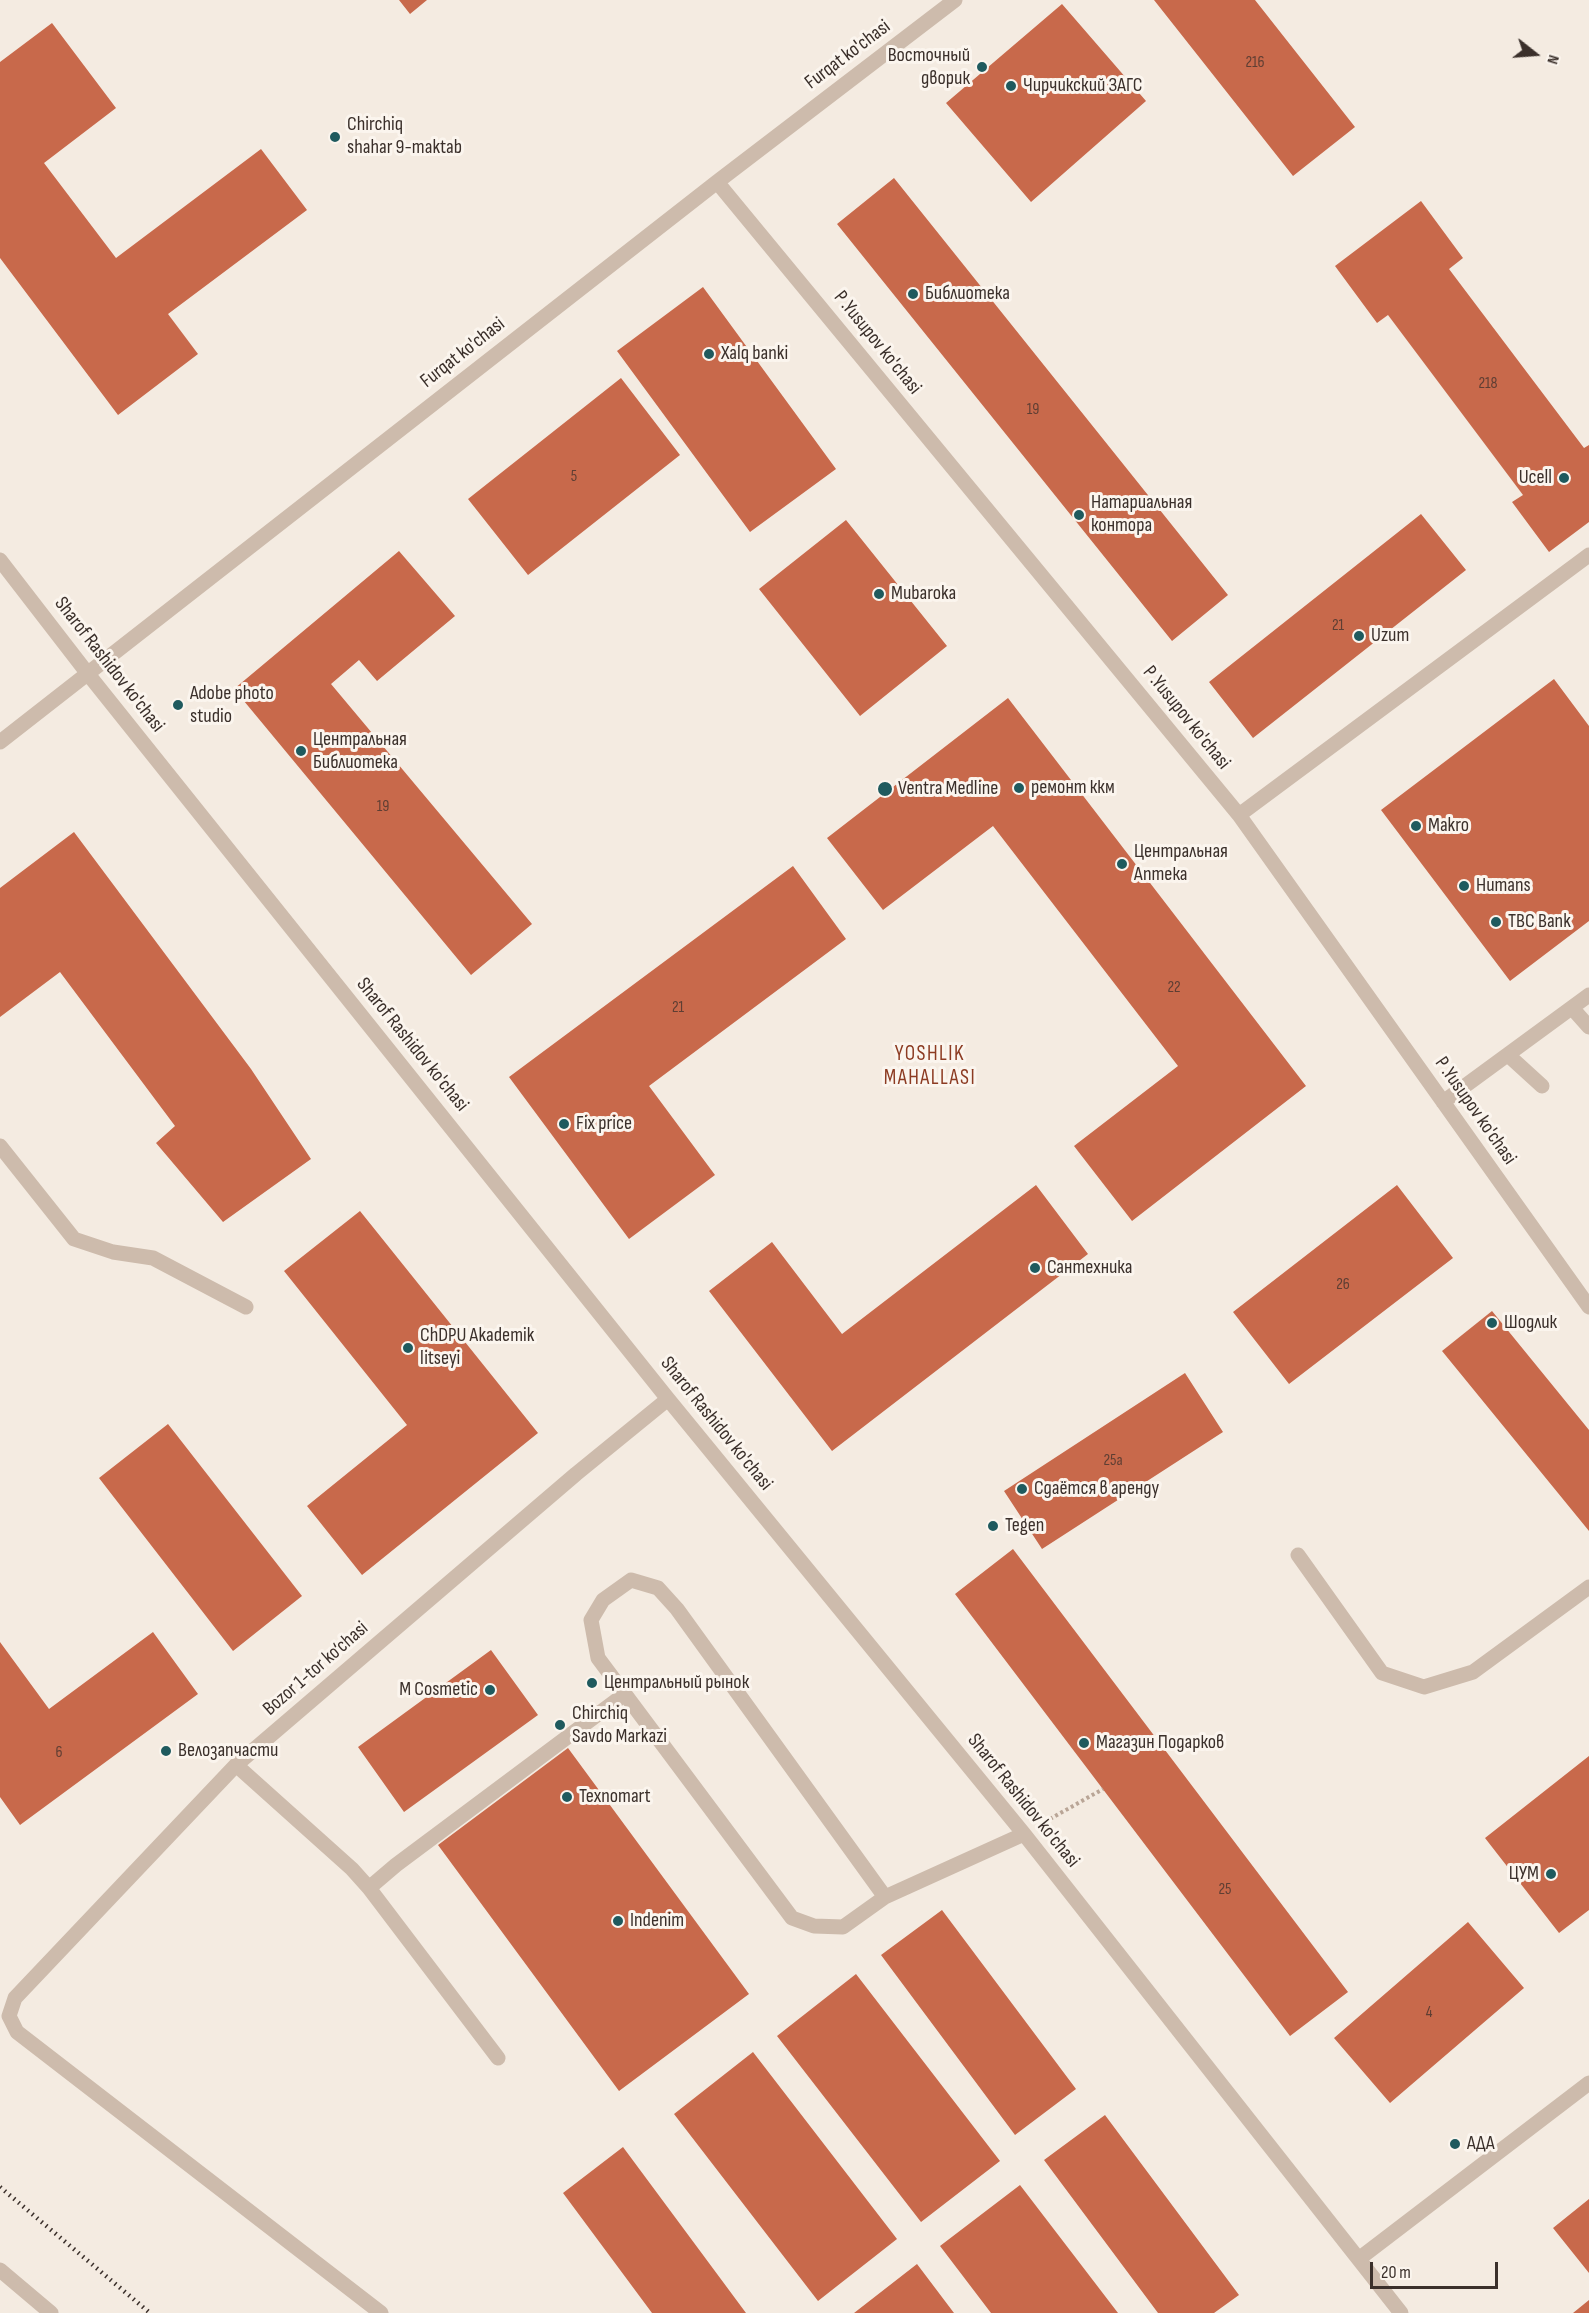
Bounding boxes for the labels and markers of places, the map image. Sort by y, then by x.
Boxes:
place label: Восточный дворик [888,44,970,91]
marker: Восточный дворик [975,60,989,74]
place label: Чирчикский ЗАГС [1023,74,1143,98]
marker: Чирчикский ЗАГС [1004,79,1018,93]
place label: Chirchiq shahar 9-maktab [347,113,462,160]
marker: Chirchiq shahar 9-maktab [328,130,342,144]
place label: Библиотека [925,282,1010,306]
marker: Библиотека [906,287,920,301]
place label: Xalq banki [721,342,788,366]
marker: Xalq banki [702,347,716,361]
place label: Ucell [1519,466,1552,490]
marker: Ucell [1557,471,1571,485]
place label: Натариальная контора [1091,491,1192,538]
marker: Натариальная контора [1072,508,1086,522]
place label: Mubaroka [891,582,956,606]
marker: Mubaroka [872,587,886,601]
place label: Uzum [1371,624,1409,648]
marker: Uzum [1352,629,1366,643]
place label: Adobe photo studio [190,682,274,729]
marker: Adobe photo studio [171,698,185,712]
place label: Центральная Библиотека [313,728,407,775]
marker: Центральная Библиотека [294,744,308,758]
place label: ремонт ккм [1031,776,1115,800]
place label: Ventra Medline [898,777,998,801]
marker: Ventra Medline [876,780,894,798]
marker: ремонт ккм [1012,781,1026,795]
place label: Makro [1428,814,1469,838]
marker: Makro [1409,819,1423,833]
place label: Центральная Аптека [1134,840,1228,887]
marker: Центральная Аптека [1115,857,1129,871]
place label: Humans [1476,874,1531,898]
marker: Humans [1457,879,1471,893]
place label: TBC Bank [1508,910,1571,934]
marker: TBC Bank [1489,915,1503,929]
place label: Fix price [576,1112,632,1136]
marker: Fix price [557,1117,571,1131]
place label: Сантехника [1047,1256,1133,1280]
marker: Сантехника [1028,1261,1042,1275]
place label: Шодлик [1504,1311,1557,1335]
marker: Шодлик [1485,1316,1499,1330]
place label: ChDPU Akademik litseyi [420,1324,534,1371]
marker: ChDPU Akademik litseyi [401,1341,415,1355]
place label: Сдаётся в аренду [1034,1477,1159,1501]
marker: Сдаётся в аренду [1015,1482,1029,1496]
place label: Tegen [1005,1514,1044,1538]
marker: Tegen [986,1519,1000,1533]
place label: Центральный рынок [604,1671,749,1695]
marker: Центральный рынок [585,1676,599,1690]
place label: M Cosmetic [399,1678,478,1702]
marker: M Cosmetic [483,1683,497,1697]
place label: Chirchiq Savdo Markazi [572,1702,667,1749]
marker: Chirchiq Savdo Markazi [553,1718,567,1732]
place label: Магазин Подарков [1096,1731,1224,1755]
marker: Магазин Подарков [1077,1736,1091,1750]
place label: Велозапчасти [178,1739,278,1763]
marker: Велозапчасти [159,1744,173,1758]
place label: Texnomart [579,1785,651,1809]
marker: Texnomart [560,1790,574,1804]
place label: ЦУМ [1509,1862,1539,1886]
marker: ЦУМ [1544,1867,1558,1881]
place label: Indenim [630,1909,684,1933]
marker: Indenim [611,1914,625,1928]
place label: АДА [1467,2132,1494,2156]
marker: АДА [1448,2137,1462,2151]

